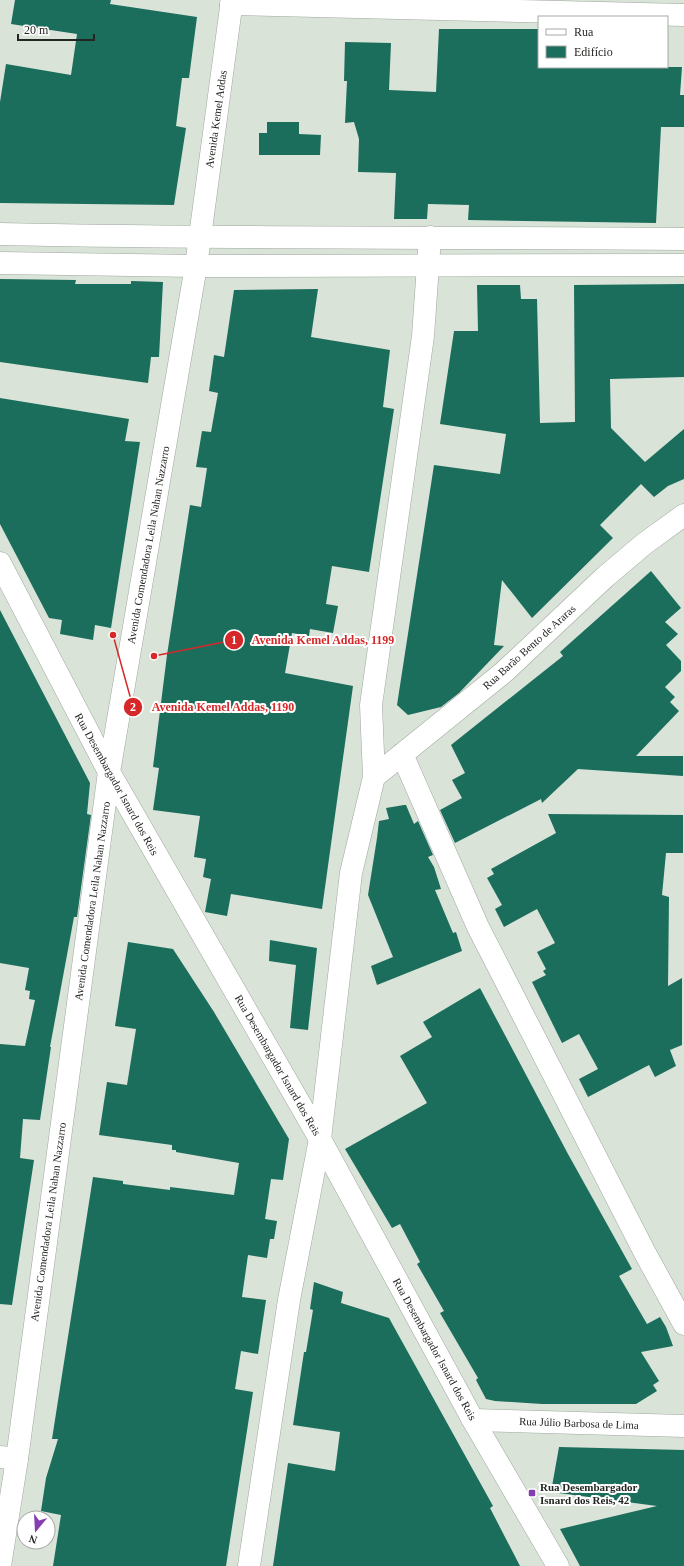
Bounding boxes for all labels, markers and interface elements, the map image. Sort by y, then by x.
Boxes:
scale bar [18,16,94,42]
legend [538,16,668,68]
text: 20 m [24,23,49,37]
text: Rua [574,25,594,39]
text: Edifício [574,45,613,59]
street label: Avenida Kemel Addas [203,69,229,169]
street label: Avenida Comendadora Leila Nahan Nazzarro [125,445,171,645]
street label: Rua Barão Bento de Araras [480,602,578,692]
callout: Avenida Kemel Addas, 1199 [224,628,403,652]
text: 1 [231,633,237,647]
text: Avenida Kemel Addas, 1199 [252,633,394,647]
callout: Avenida Kemel Addas, 1190 [123,695,302,719]
text: 2 [130,700,136,714]
text: Avenida Kemel Addas, 1190 [152,700,294,714]
street label: Rua Desembargador Isnard dos Reis [73,711,161,857]
street label: Avenida Comendadora Leila Nahan Nazzarro [72,800,112,1001]
street label: Rua Desembargador Isnard dos Reis [233,993,323,1137]
street label: Avenida Comendadora Leila Nahan Nazzarro [28,1121,68,1322]
street label: Rua Desembargador Isnard dos Reis [391,1276,479,1422]
street label: Rua Júlio Barbosa de Lima [519,1415,639,1431]
place label: Rua Desembargador Isnard dos Reis, 42 [540,1481,638,1506]
marker: Rua Desembargador Isnard dos Reis, 42 [527,1488,537,1498]
north arrow [16,1510,56,1550]
text: N [27,1533,39,1546]

